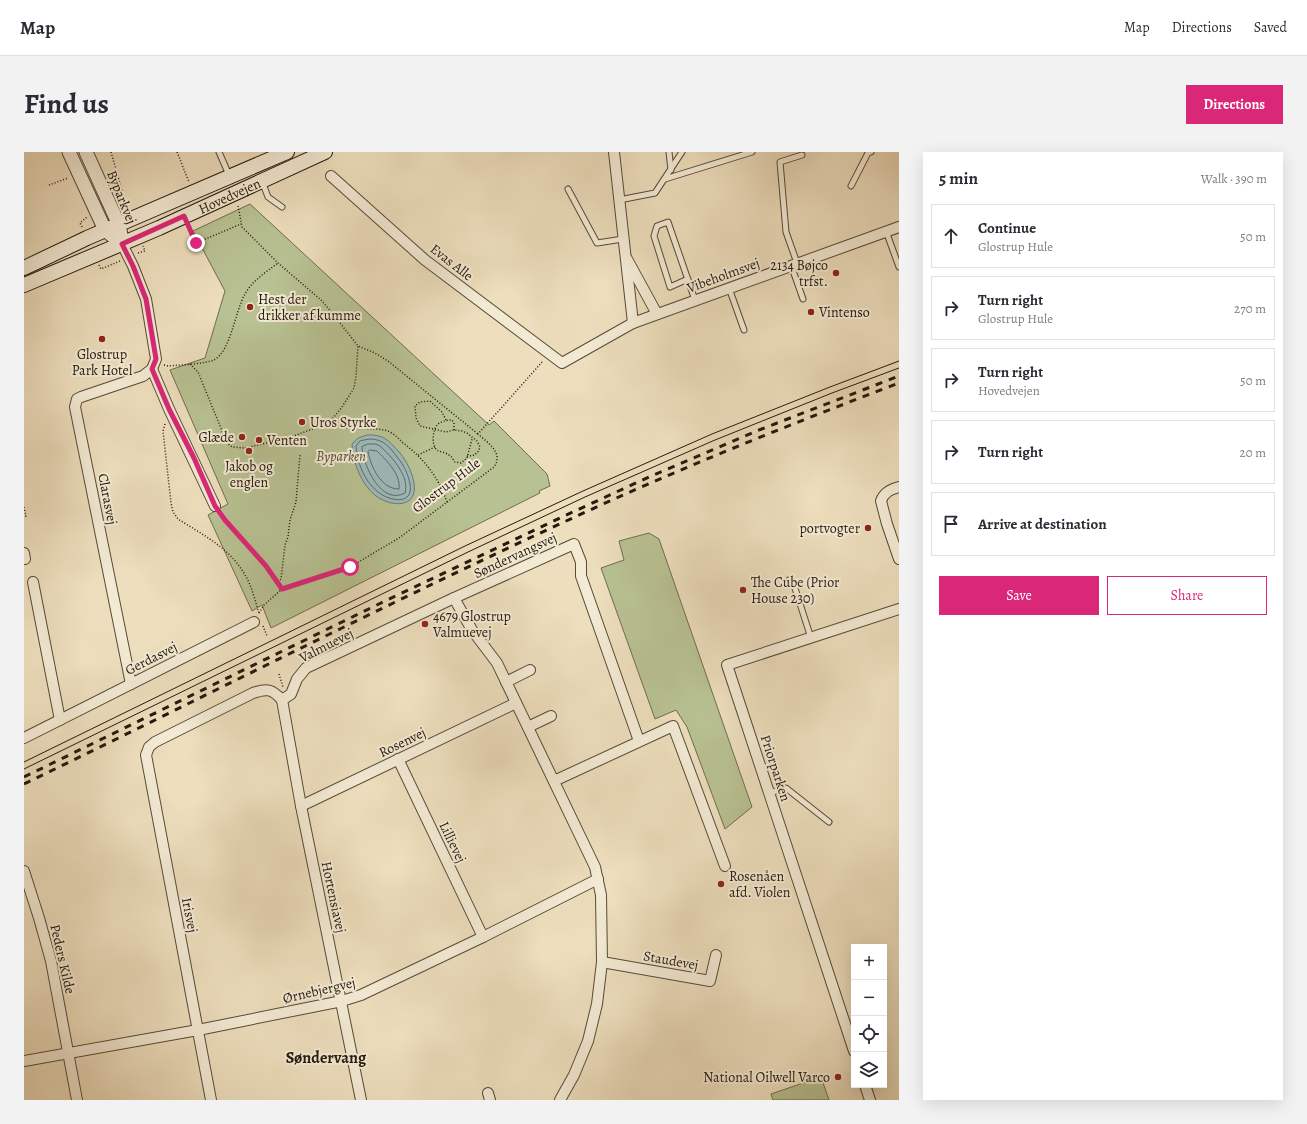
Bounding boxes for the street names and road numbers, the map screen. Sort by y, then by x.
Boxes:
street label: Byparkvej [102,167,141,227]
street label: Hovedvejen [195,174,264,219]
street label: Evas Alle [426,240,477,285]
street label: Vibeholmsvej [683,254,762,298]
street label: Glostrup Hule [408,454,484,517]
street label: Clarasvej [93,472,122,526]
street label: Søndervangsvej [471,528,560,583]
street label: Valmuevej [295,624,357,668]
street label: Gerdasvej [122,637,180,680]
street label: Rosenvej [375,723,429,762]
street label: Priorparken [756,732,795,804]
street label: Lillievej [434,818,471,866]
street label: Hortensiavej [317,860,350,935]
street label: Irisvej [177,896,202,934]
street label: Peders Kilde [45,922,80,996]
street label: Staudevej [642,946,700,975]
street label: Ørnebjergvej [281,973,357,1008]

